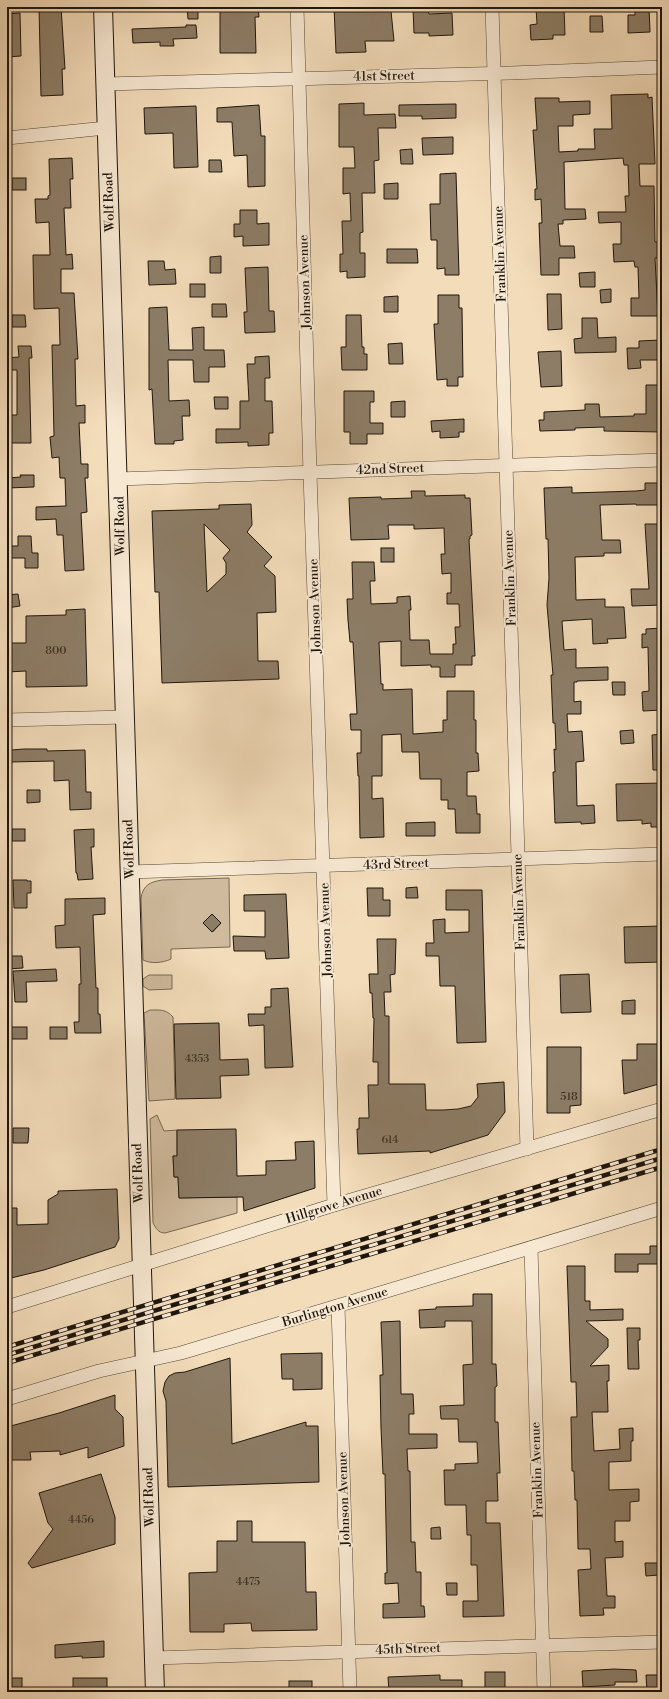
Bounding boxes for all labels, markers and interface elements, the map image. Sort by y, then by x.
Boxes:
street label: 41st Street [353,67,415,85]
street label: Wolf Road [100,171,118,233]
street label: Franklin Avenue [490,205,510,302]
street label: Johnson Avenue [295,234,315,331]
street label: 42nd Street [356,460,425,478]
street label: Wolf Road [111,495,129,557]
street label: Franklin Avenue [500,529,520,626]
street label: Johnson Avenue [305,558,325,655]
house number: 800 [45,644,67,658]
street label: Wolf Road [120,818,138,880]
street label: Franklin Avenue [509,853,529,950]
street label: 43rd Street [363,855,430,873]
street label: Johnson Avenue [316,882,336,979]
house number: 4353 [185,1052,209,1066]
house number: 518 [560,1090,578,1104]
house number: 614 [381,1133,399,1147]
street label: Wolf Road [129,1142,147,1204]
street label: Hillgrove Avenue [284,1183,385,1227]
street label: Burlington Avenue [279,1283,390,1331]
street label: Franklin Avenue [527,1421,547,1518]
street label: Johnson Avenue [334,1451,354,1548]
street label: Wolf Road [140,1466,158,1528]
house number: 4456 [68,1513,94,1527]
house number: 4475 [236,1575,260,1589]
street label: 45th Street [375,1640,441,1658]

